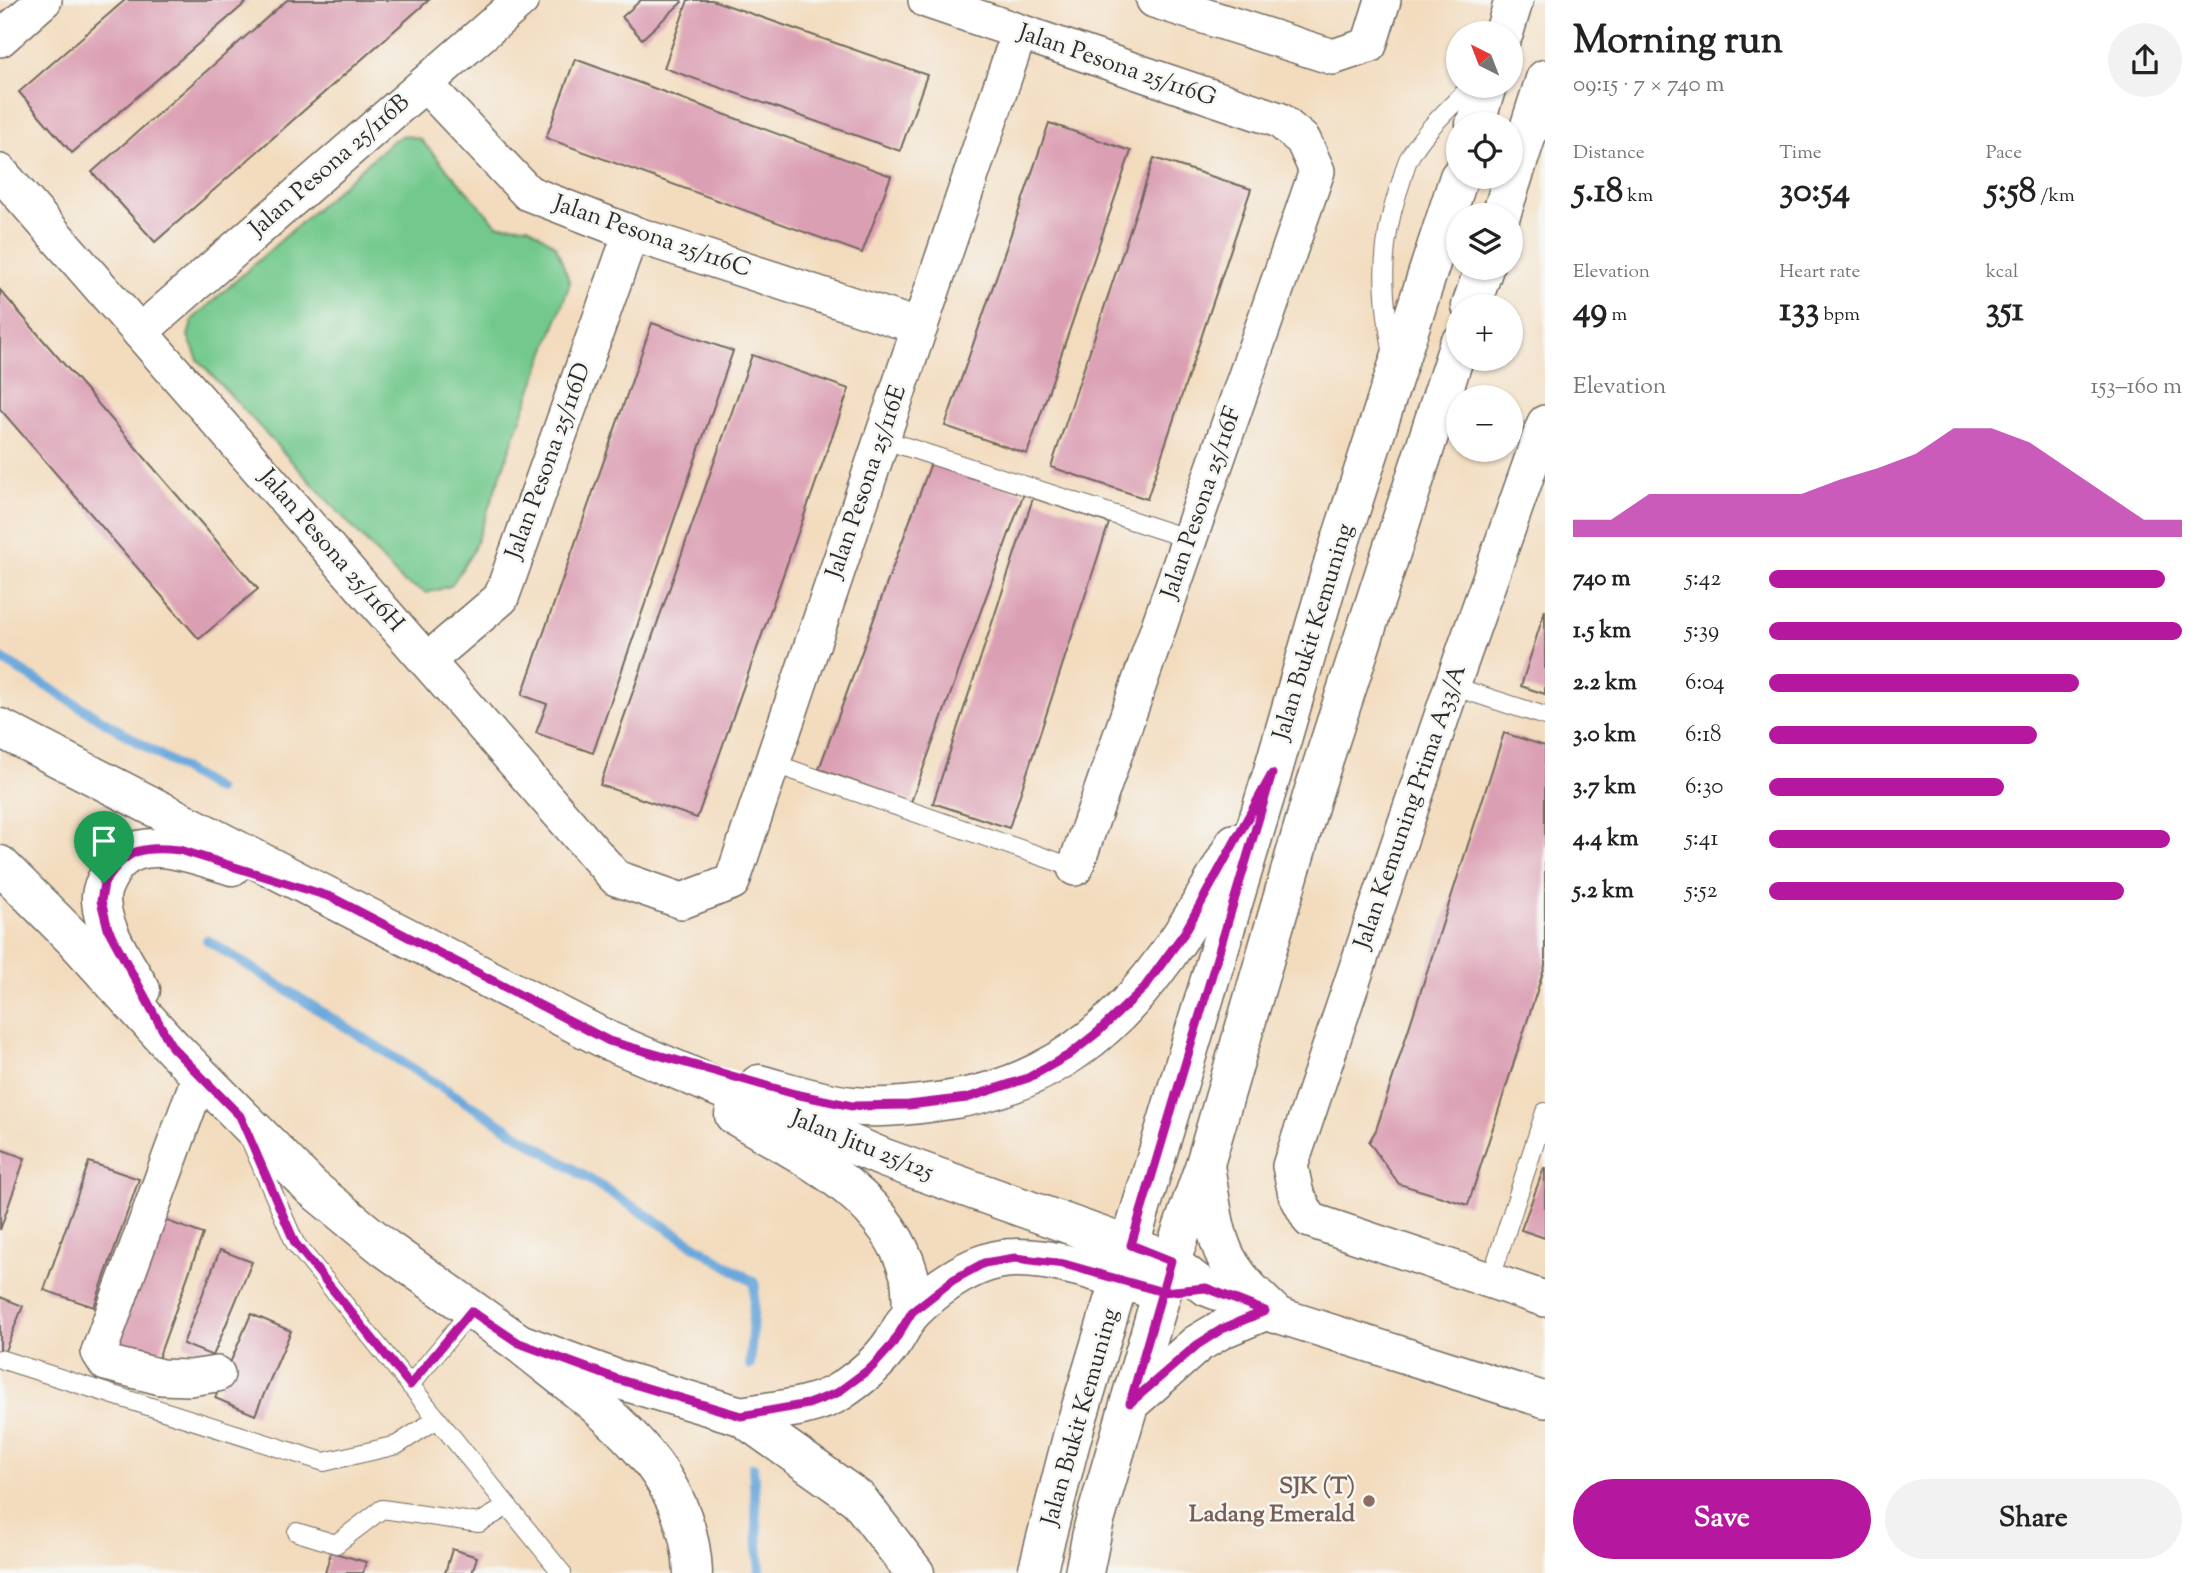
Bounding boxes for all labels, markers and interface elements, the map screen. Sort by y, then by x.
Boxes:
street label: Jalan Pesona 25/116G [1012,16,1221,116]
text: Morning run [1573,16,1783,70]
north arrow [1446,21,1522,98]
map controls [1446,21,1523,462]
button: share [2108,23,2182,97]
text: 09:15 · 7 × 740 m [1573,69,1724,102]
street label: Jalan Pesona 25/116B [241,87,418,247]
button: locate [1446,112,1523,189]
text: Distance [1573,140,1645,167]
text: Time [1779,140,1822,167]
text: Pace [1986,140,2022,167]
text: 5.18 [1573,167,1623,218]
text: 30:54 [1779,167,1850,218]
text: 5:58 [1986,167,2036,218]
text: km [1623,183,1653,210]
text: /km [2036,183,2075,210]
street label: Jalan Pesona 25/116C [547,187,755,287]
button: layers [1446,203,1523,280]
text: Elevation [1573,259,1650,286]
text: Heart rate [1779,259,1860,286]
text: kcal [1986,259,2018,286]
text: 49 [1573,286,1607,337]
text: 133 [1779,286,1820,337]
text: 351 [1986,286,2024,337]
button: + [1446,294,1523,371]
text: m [1607,302,1627,329]
text: bpm [1820,302,1860,329]
street label: Jalan Pesona 25/116D [497,358,600,566]
text: Elevation [1573,371,1666,404]
text: 153–160 m [2091,371,2182,404]
street label: Jalan Pesona 25/116E [817,380,916,585]
button: − [1446,385,1523,462]
street label: Jalan Pesona 25/116F [1153,402,1251,605]
street label: Jalan Pesona 25/116H [249,460,412,640]
street label: Jalan Bukit Kemuning [1264,519,1363,746]
text: 740 m [1573,563,1630,596]
text: 5:42 [1685,563,1721,596]
text: 1.5 km [1573,615,1631,648]
text: 5:39 [1685,615,1719,648]
street label: Jalan Kemuning Prima A33/A [1346,660,1476,955]
text: 2.2 km [1573,667,1637,700]
text: 6:04 [1685,667,1725,700]
text: 3.0 km [1573,719,1636,752]
text: 6:18 [1685,719,1722,752]
text: 3.7 km [1573,771,1636,804]
text: 6:30 [1685,771,1723,804]
pin [74,811,134,883]
icon: arrive [85,822,123,860]
text: 4.4 km [1573,823,1638,856]
text: 5:41 [1685,823,1718,856]
text: 5.2 km [1573,875,1634,908]
text: 5:52 [1685,875,1717,908]
street label: Jalan Jitu 25/125 [784,1101,938,1190]
street label: Jalan Bukit Kemuning [1033,1304,1128,1532]
place label: SJK (T) Ladang Emerald [1189,1470,1355,1532]
button: Save [1573,1479,1871,1559]
button: Share [1885,1479,2182,1559]
marker: SJK (T) Ladang Emerald [1361,1493,1377,1509]

